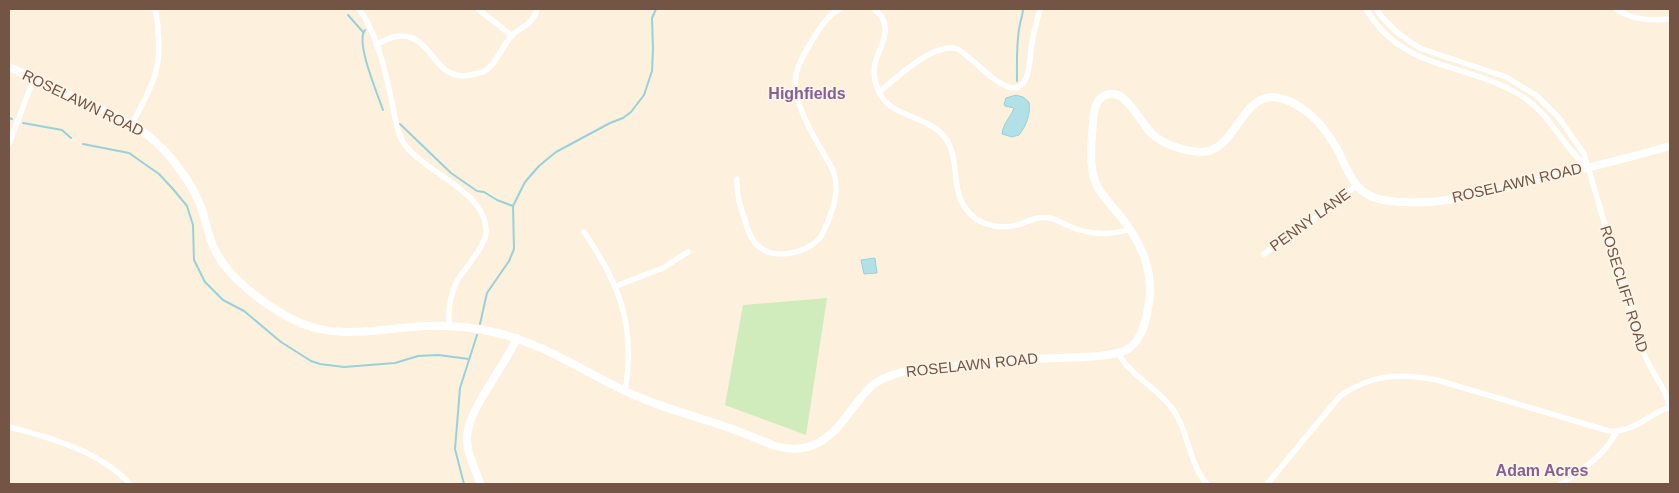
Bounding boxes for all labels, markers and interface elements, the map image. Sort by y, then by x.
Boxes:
street label: ROSELAWN ROAD [20,66,147,139]
district label: Highfields [768,85,846,102]
street label: ROSELAWN ROAD [1450,159,1584,206]
street label: PENNY LANE [1266,185,1353,254]
street label: ROSECLIFF ROAD [1597,223,1652,354]
street label: ROSELAWN ROAD [905,349,1039,380]
district label: Adam Acres [1496,462,1588,479]

